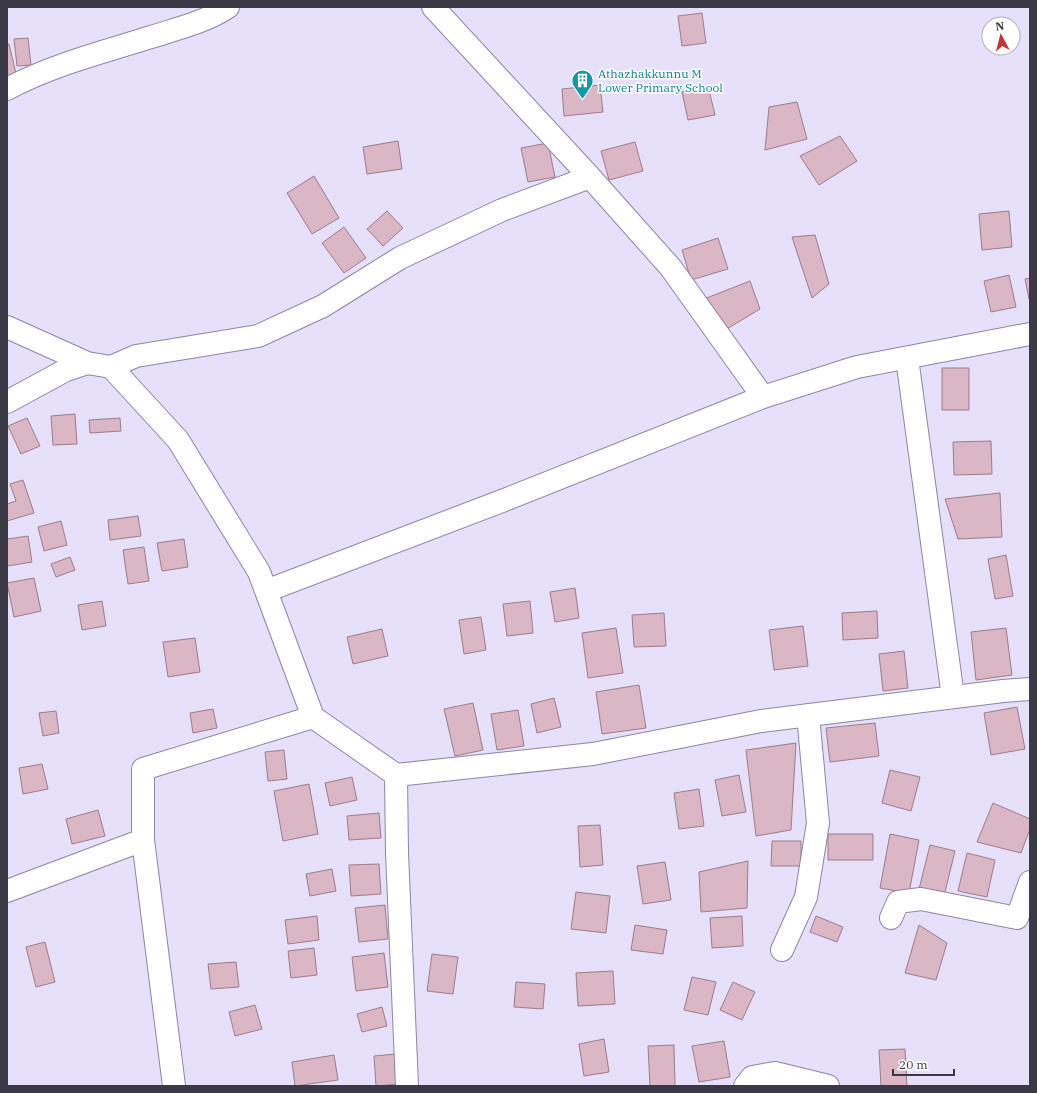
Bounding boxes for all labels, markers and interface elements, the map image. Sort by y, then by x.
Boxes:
north arrow [981,16,1021,56]
text: N [995,19,1005,34]
place label: Athazhakkunnu M Lower Primary School [598,66,723,95]
building icon: Athazhakkunnu M Lower Primary School [570,68,596,101]
scale bar [893,1051,954,1077]
text: 20 m [899,1057,928,1072]

